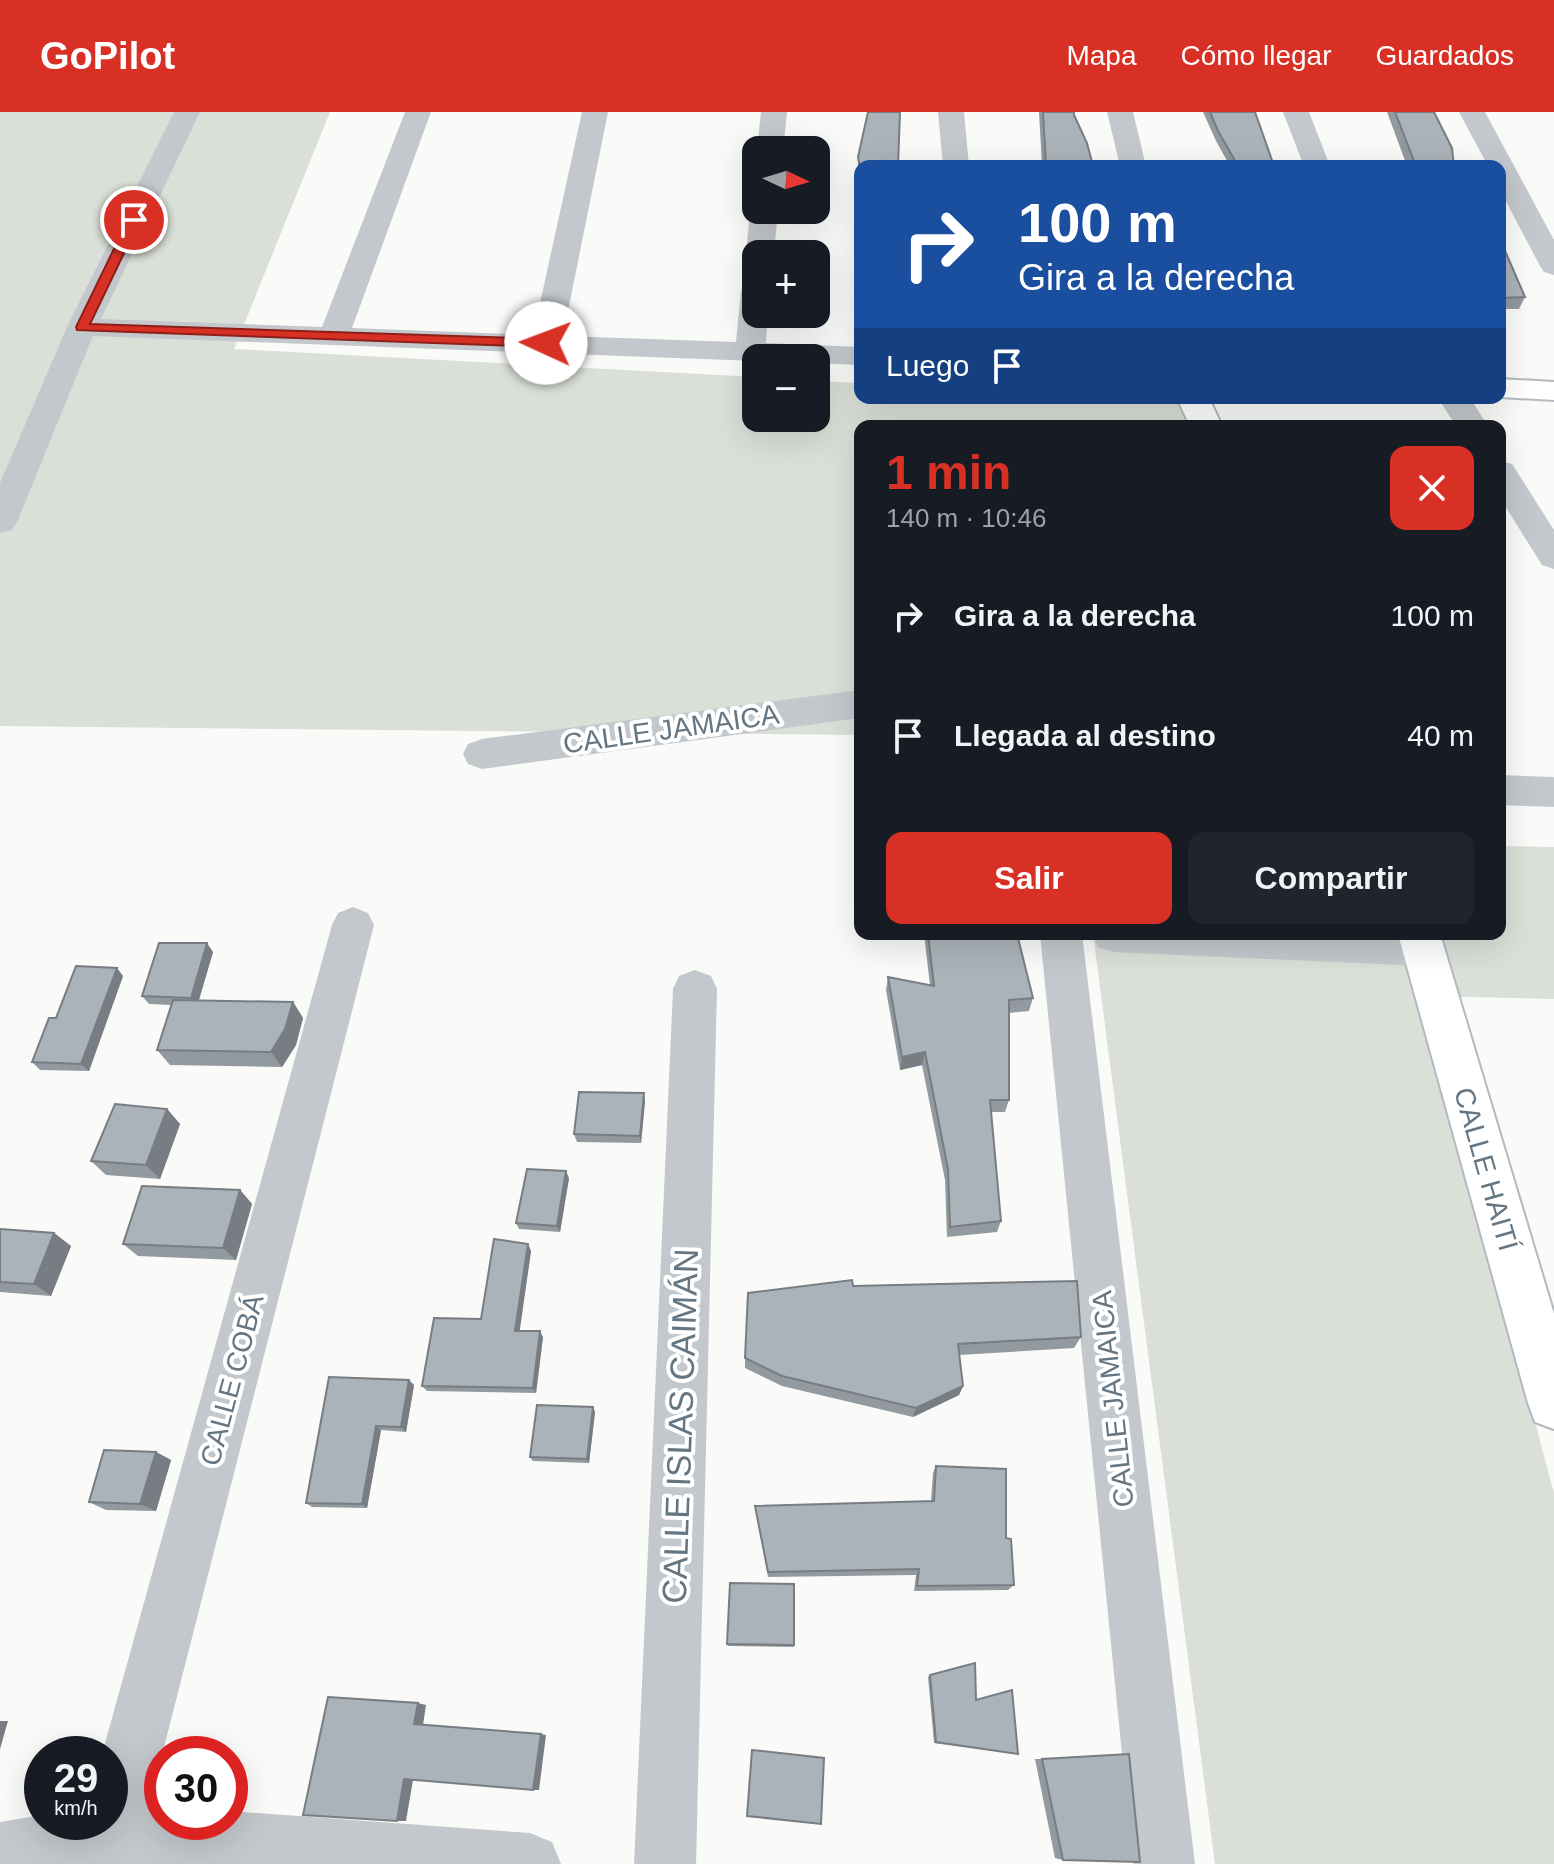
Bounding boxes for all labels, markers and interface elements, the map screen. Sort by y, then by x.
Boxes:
text: GoPilot [40,35,175,77]
text: Mapa [1066,40,1137,71]
text: Cómo llegar [1181,40,1331,71]
text: Guardados [1375,40,1514,71]
north arrow [742,136,830,224]
map controls [742,136,830,432]
pin [100,186,168,254]
text: 100 m [1018,191,1177,254]
icon: right [886,192,990,296]
icon: arrive [112,198,156,242]
button: + [742,240,830,328]
text: Gira a la derecha [1018,257,1294,298]
position arrow [504,301,588,385]
button: − [742,344,830,432]
icon: arrive [985,344,1029,388]
text: Luego [886,349,969,382]
text: 1 min [886,446,1011,499]
button: close [1390,446,1474,530]
text: 140 m · 10:46 [886,503,1046,533]
icon: right [886,594,930,638]
text: Gira a la derecha [954,599,1196,632]
text: 100 m [1391,599,1474,632]
street label: CALLE JAMAICA [561,698,781,760]
icon: arrive [886,714,930,758]
text: Llegada al destino [954,719,1216,752]
text: 40 m [1407,719,1474,752]
button: Salir [886,832,1172,924]
button: Compartir [1188,832,1474,924]
street label: CALLE HAITÍ [1448,1084,1524,1254]
street label: CALLE ISLAS CAIMÁN [655,1248,705,1604]
street label: CALLE JAMAICA [1086,1289,1140,1509]
street label: CALLE COBÁ [194,1291,270,1469]
speed limit sign: 30 [144,1736,248,1840]
text: 29 [54,1756,98,1800]
text: km/h [54,1797,98,1819]

